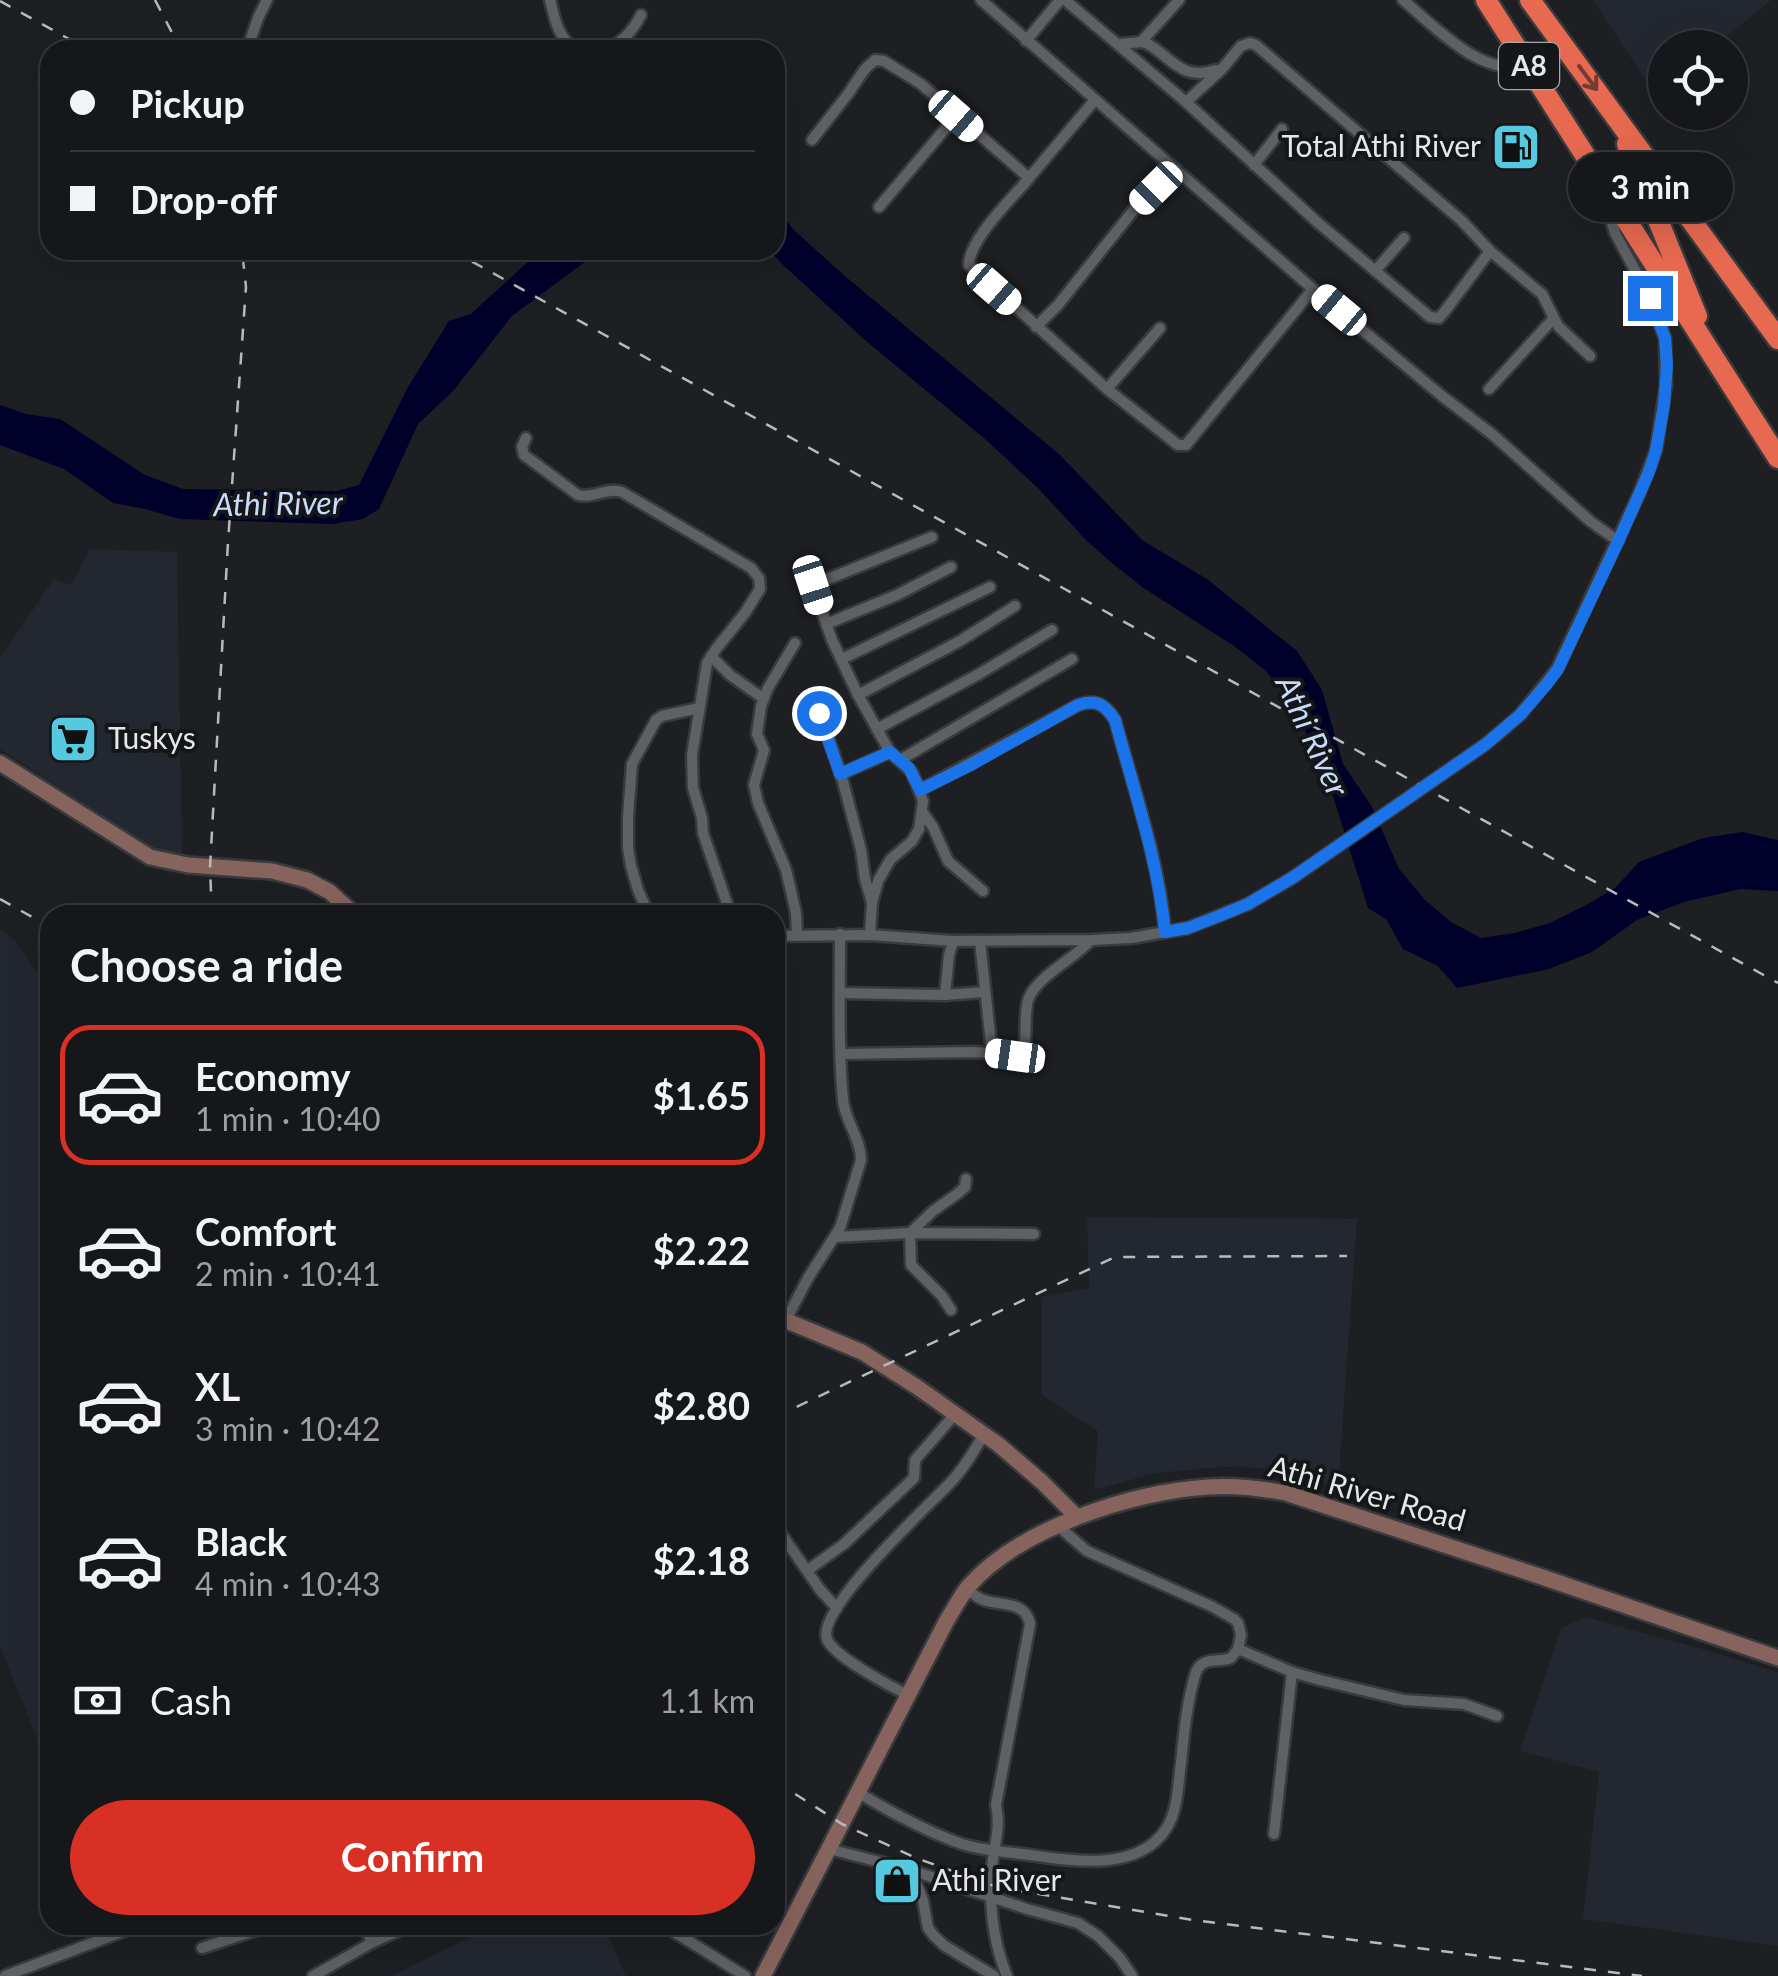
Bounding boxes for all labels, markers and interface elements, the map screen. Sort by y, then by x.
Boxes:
map controls [1648,30,1748,130]
button: locate [1648,30,1748,130]
road number: A8 [1499,43,1559,89]
one-way arrow [1577,64,1598,91]
text: Pickup [130,80,245,126]
car [924,85,988,147]
fuel station icon: Total Athi River [1490,121,1542,173]
place label: Total Athi River [1281,127,1481,163]
callout: 3 min [1568,153,1732,223]
car [1124,156,1188,220]
text: 3 min [1611,167,1690,206]
text: Drop-off [130,176,277,222]
car [962,258,1026,320]
route end [1628,276,1673,321]
car [1306,279,1372,341]
water label: Athi River [211,482,344,523]
car [789,552,837,618]
water label: Athi River [1268,667,1359,803]
route start [797,691,842,736]
supermarket icon: Tuskys [47,713,99,765]
place label: Tuskys [108,719,196,755]
text: Choose a ride [70,938,343,992]
car [983,1037,1047,1075]
icon: car [75,1050,165,1140]
text: Economy [195,1053,350,1099]
text: $1.65 [653,1072,750,1118]
text: 1 min · 10:40 [195,1099,381,1138]
icon: car [75,1205,165,1295]
text: Comfort [195,1208,336,1254]
text: $2.22 [653,1227,750,1273]
text: 2 min · 10:41 [195,1254,381,1293]
icon: car [75,1360,165,1450]
text: XL [195,1363,240,1409]
text: $2.80 [653,1382,750,1428]
text: 3 min · 10:42 [195,1409,381,1448]
street label: Athi River Road [1265,1447,1470,1537]
icon: car [75,1515,165,1605]
text: Black [195,1518,287,1564]
text: $2.18 [653,1537,750,1583]
text: 4 min · 10:43 [195,1564,381,1603]
icon: cash [70,1673,125,1728]
text: Cash [150,1677,232,1723]
text: 1.1 km [660,1681,755,1720]
button: Confirm [70,1800,755,1915]
shop icon: Athi River [871,1855,923,1907]
place label: Athi River [932,1861,1061,1897]

